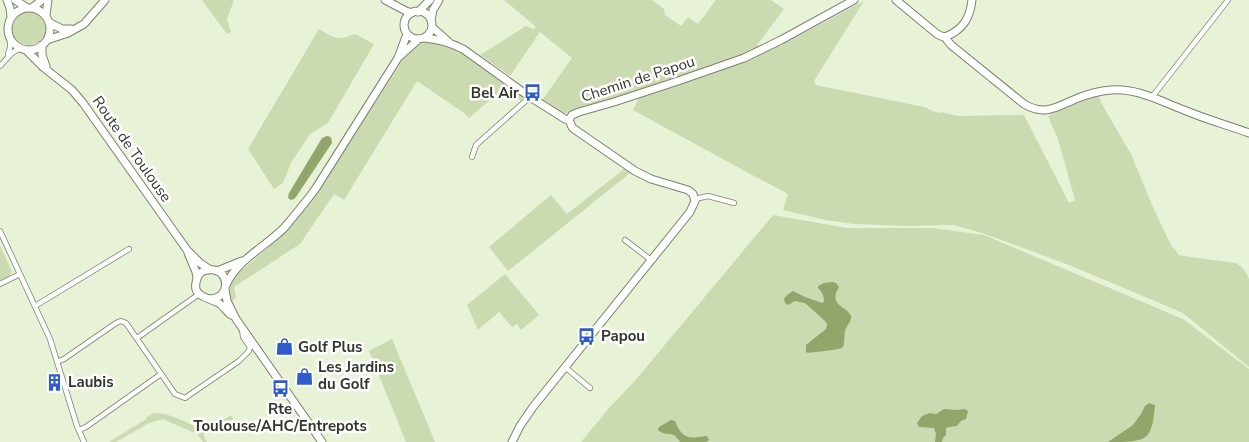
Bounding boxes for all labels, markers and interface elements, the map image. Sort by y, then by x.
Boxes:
street label: Chemin de Papou [579,51,697,107]
place label: Bel Air [471,83,519,103]
bus stop icon: Bel Air [523,83,543,103]
street label: Route de Toulouse [88,92,176,206]
bus stop icon: Papou [577,326,597,346]
place label: Papou [601,326,645,346]
shop icon: Golf Plus [274,337,294,357]
place label: Golf Plus [298,337,362,357]
place label: Les Jardins du Golf [318,357,394,394]
shop icon: Les Jardins du Golf [294,366,314,386]
building icon: Laubis [44,372,64,392]
place label: Laubis [68,372,113,392]
bus stop icon: Rte Toulouse/AHC/Entrepots [270,378,290,398]
place label: Rte Toulouse/AHC/Entrepots [193,399,367,436]

